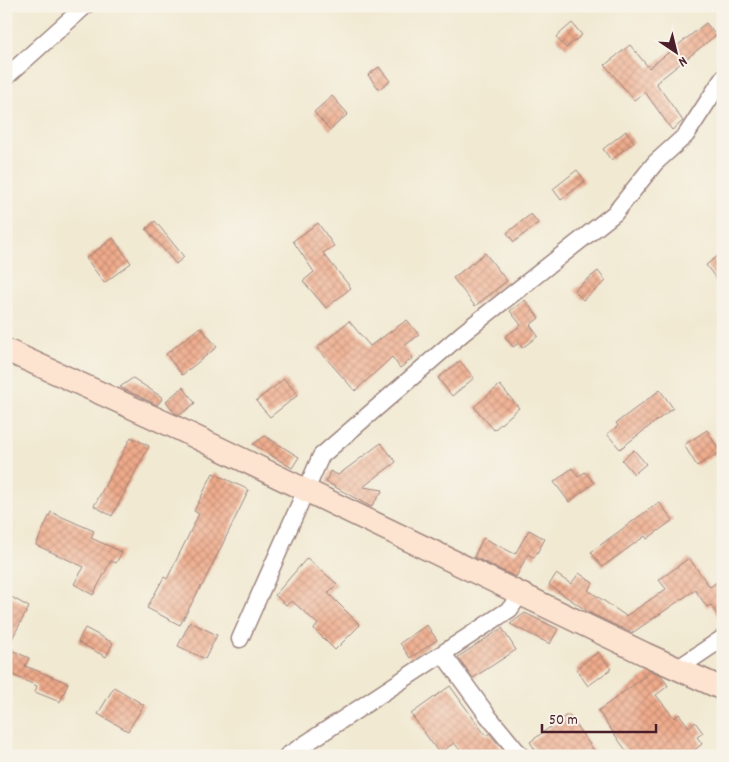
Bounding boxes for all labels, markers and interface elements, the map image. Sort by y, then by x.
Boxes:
north arrow [652,28,702,78]
text: N [674,51,691,71]
scale bar [542,702,655,734]
text: 50 m [549,710,578,732]

